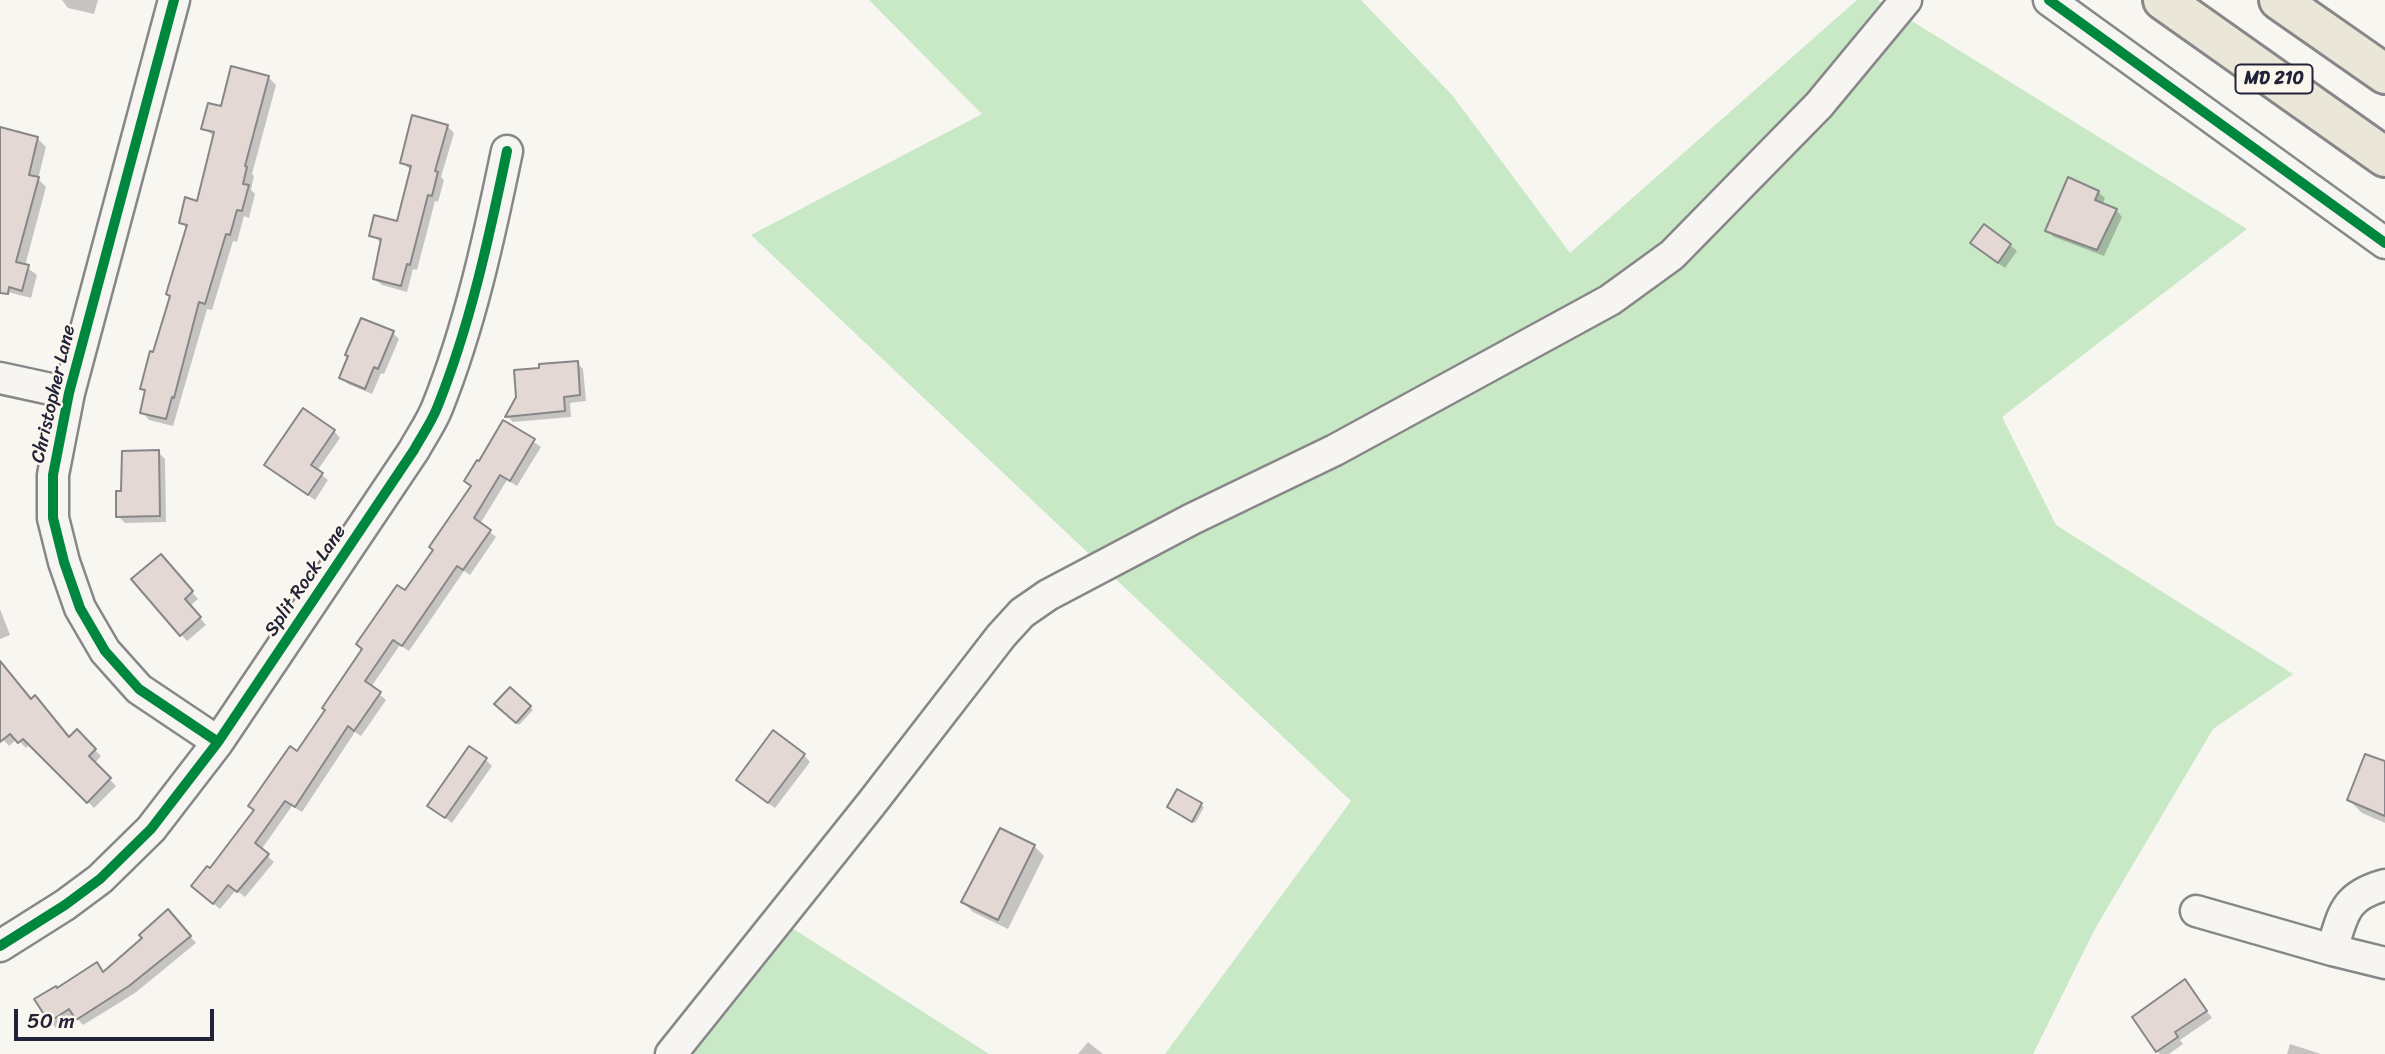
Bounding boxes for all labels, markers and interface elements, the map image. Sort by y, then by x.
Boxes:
road number: MD 210 [2236,64,2312,94]
street label: Christopher Lane [27,323,81,465]
street label: Split Rock Lane [260,521,352,641]
scale bar [18,995,217,1038]
text: 50 m [27,1002,75,1040]

